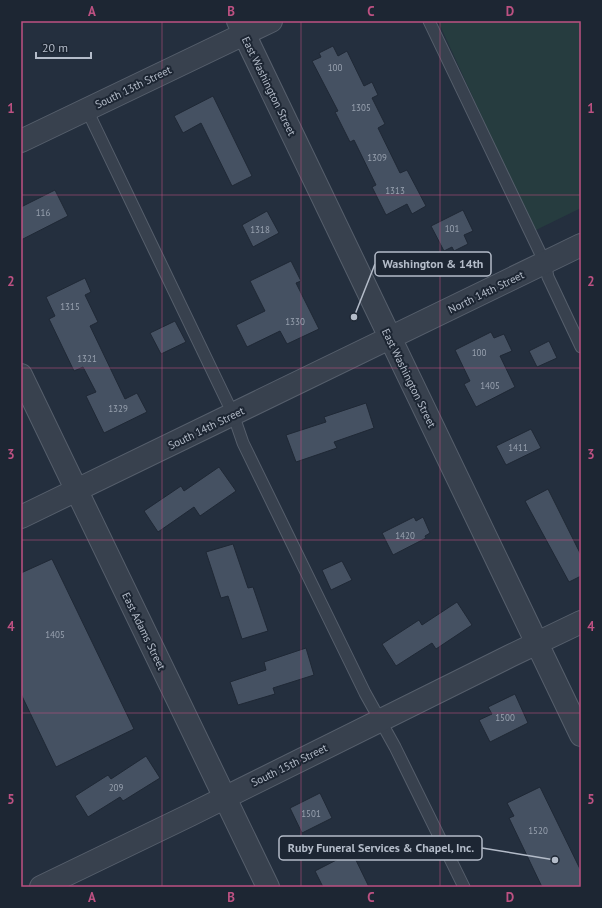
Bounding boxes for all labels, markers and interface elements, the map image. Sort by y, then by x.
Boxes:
text: A [88,3,96,20]
text: B [227,3,235,20]
text: C [367,3,375,20]
text: D [506,3,514,20]
scale bar [36,34,91,60]
street label: East Washington Street [239,34,299,138]
text: 20 m [42,40,68,55]
street label: South 13th Street [93,62,174,112]
house number: 100 [328,62,342,73]
text: 1 [7,100,15,117]
text: 1 [587,100,595,117]
house number: 1305 [351,102,371,113]
house number: 1309 [367,152,387,163]
house number: 1313 [385,185,405,196]
house number: 116 [36,207,50,218]
house number: 101 [445,223,459,234]
house number: 1318 [250,224,270,235]
callout: Washington & 14th [375,252,491,276]
text: Washington & 14th [383,256,483,271]
street label: North 14th Street [446,267,527,316]
text: 2 [7,273,15,290]
text: 2 [587,273,595,290]
house number: 1315 [60,301,80,312]
house number: 1330 [285,316,305,327]
street label: East Washington Street [379,326,439,430]
house number: 100 [472,347,486,358]
house number: 1321 [77,353,97,364]
house number: 1405 [480,380,500,391]
house number: 1329 [108,403,128,414]
street label: South 14th Street [166,403,247,453]
house number: 1411 [508,442,528,453]
text: 3 [7,446,15,463]
text: 3 [587,446,595,463]
house number: 1420 [395,530,415,541]
street label: East Adams Street [119,590,169,672]
text: 4 [7,618,15,635]
text: 4 [587,618,595,635]
house number: 1405 [45,629,65,640]
house number: 1500 [495,712,515,723]
street label: South 15th Street [249,740,330,790]
house number: 209 [109,782,123,793]
text: 5 [7,791,15,808]
text: 5 [587,791,595,808]
house number: 1501 [301,808,321,819]
house number: 1520 [528,825,548,836]
callout: Ruby Funeral Services & Chapel, Inc. [279,836,482,860]
text: Ruby Funeral Services & Chapel, Inc. [288,840,474,855]
text: A [88,889,96,906]
text: B [227,889,235,906]
text: C [367,889,375,906]
text: D [506,889,514,906]

